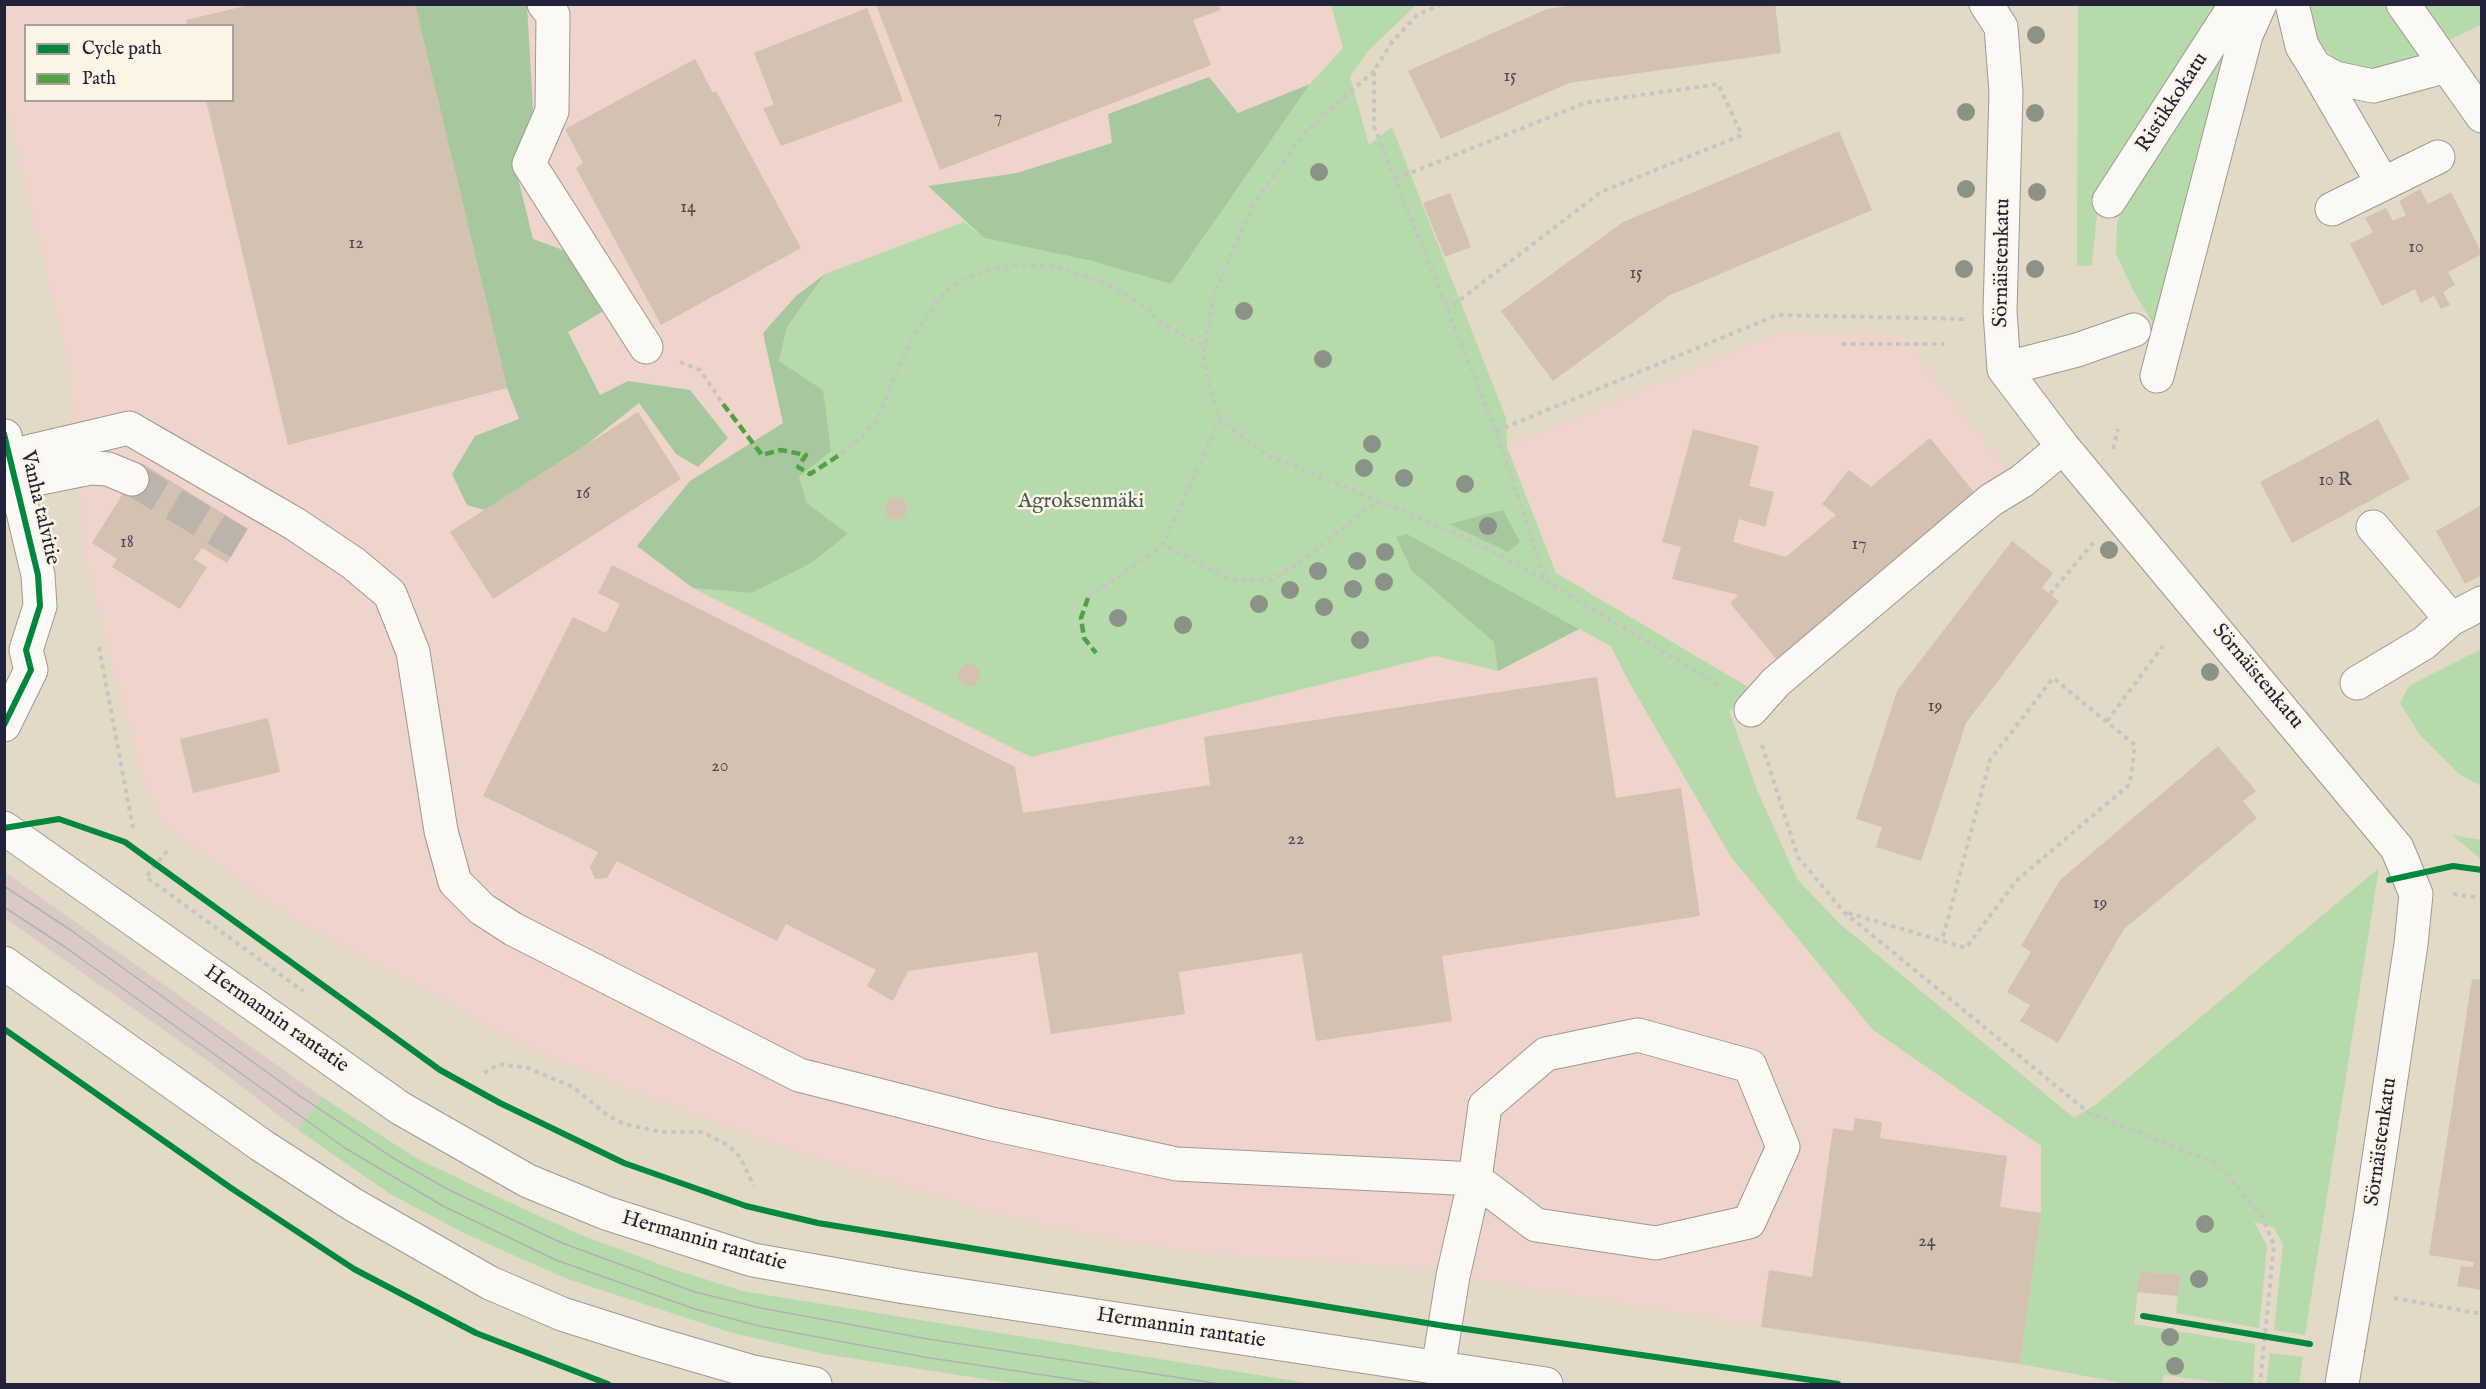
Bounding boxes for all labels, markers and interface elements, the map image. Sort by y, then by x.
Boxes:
legend [24,24,234,102]
text: Cycle path [82,38,162,61]
street label: Ristikkokatu [2131,48,2215,158]
house number: 15 [1503,66,1517,88]
text: Path [82,68,116,91]
house number: 7 [994,107,1002,129]
house number: 14 [680,197,696,219]
street label: Sörnäistenkatu [1989,198,2017,328]
house number: 12 [348,233,364,255]
house number: 10 [2408,237,2424,259]
house number: 15 [1629,263,1643,285]
street label: Vanha talvitie [14,448,64,568]
house number: 10 R [2319,470,2351,492]
house number: 16 [576,483,590,505]
park label: Agroksenmäki [1018,490,1144,516]
house number: 18 [120,532,134,554]
house number: 17 [1851,534,1867,556]
street label: Sörnäistenkatu [2206,619,2308,735]
house number: 19 [1928,696,1942,718]
house number: 20 [711,756,729,778]
house number: 22 [1288,829,1304,851]
house number: 19 [2093,893,2107,915]
street label: Hermannin rantatie [199,961,353,1079]
street label: Sörnäistenkatu [2361,1076,2403,1208]
street label: Hermannin rantatie [618,1206,790,1278]
house number: 24 [1918,1231,1936,1253]
street label: Hermannin rantatie [1095,1303,1267,1355]

